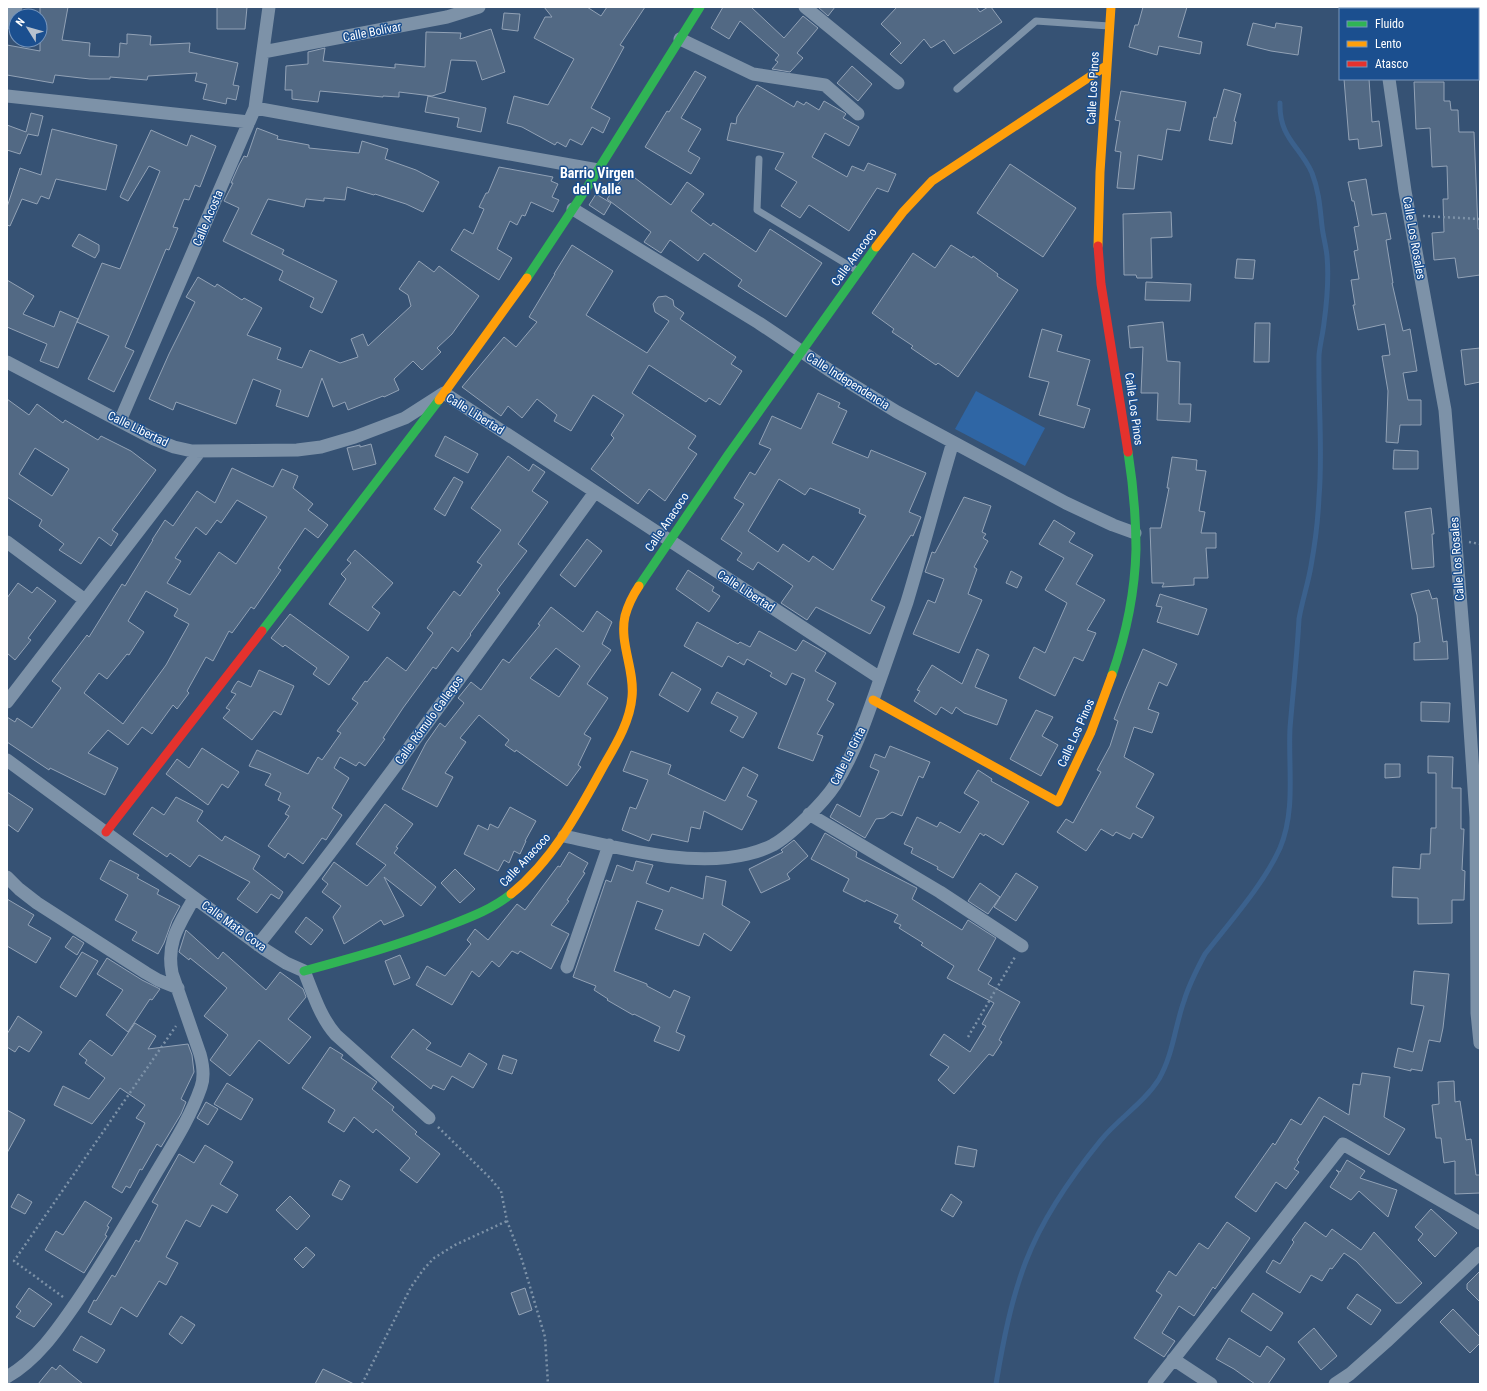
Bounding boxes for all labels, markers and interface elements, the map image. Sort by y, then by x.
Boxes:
north arrow [8,8,48,48]
legend [1339,8,1479,80]
text: N [13,15,28,29]
text: Fluido [1375,17,1404,31]
street label: Calle Bolívar [342,19,403,45]
text: Lento [1375,37,1402,51]
street label: Calle Los Pinos [1084,51,1102,125]
text: Atasco [1375,57,1408,71]
district label: Barrio Virgen del Valle [560,165,634,197]
street label: Calle Acosta [190,188,226,248]
street label: Calle Los Rosales [1400,195,1428,281]
street label: Calle Anacoco [828,225,880,289]
street label: Calle Independencia [804,350,892,412]
street label: Calle Los Pinos [1122,372,1146,446]
street label: Calle Libertad [443,391,507,437]
street label: Calle Libertad [105,408,171,450]
street label: Calle Anacoco [642,490,692,554]
street label: Calle Los Rosales [1447,517,1467,601]
street label: Calle Libertad [715,567,777,615]
street label: Calle Rómulo Gallegos [392,673,466,767]
street label: Calle Los Pinos [1055,697,1097,769]
street label: Calle La Grita [827,724,869,787]
street label: Calle Anacoco [497,830,553,890]
street label: Calle Mata Cova [199,898,269,954]

